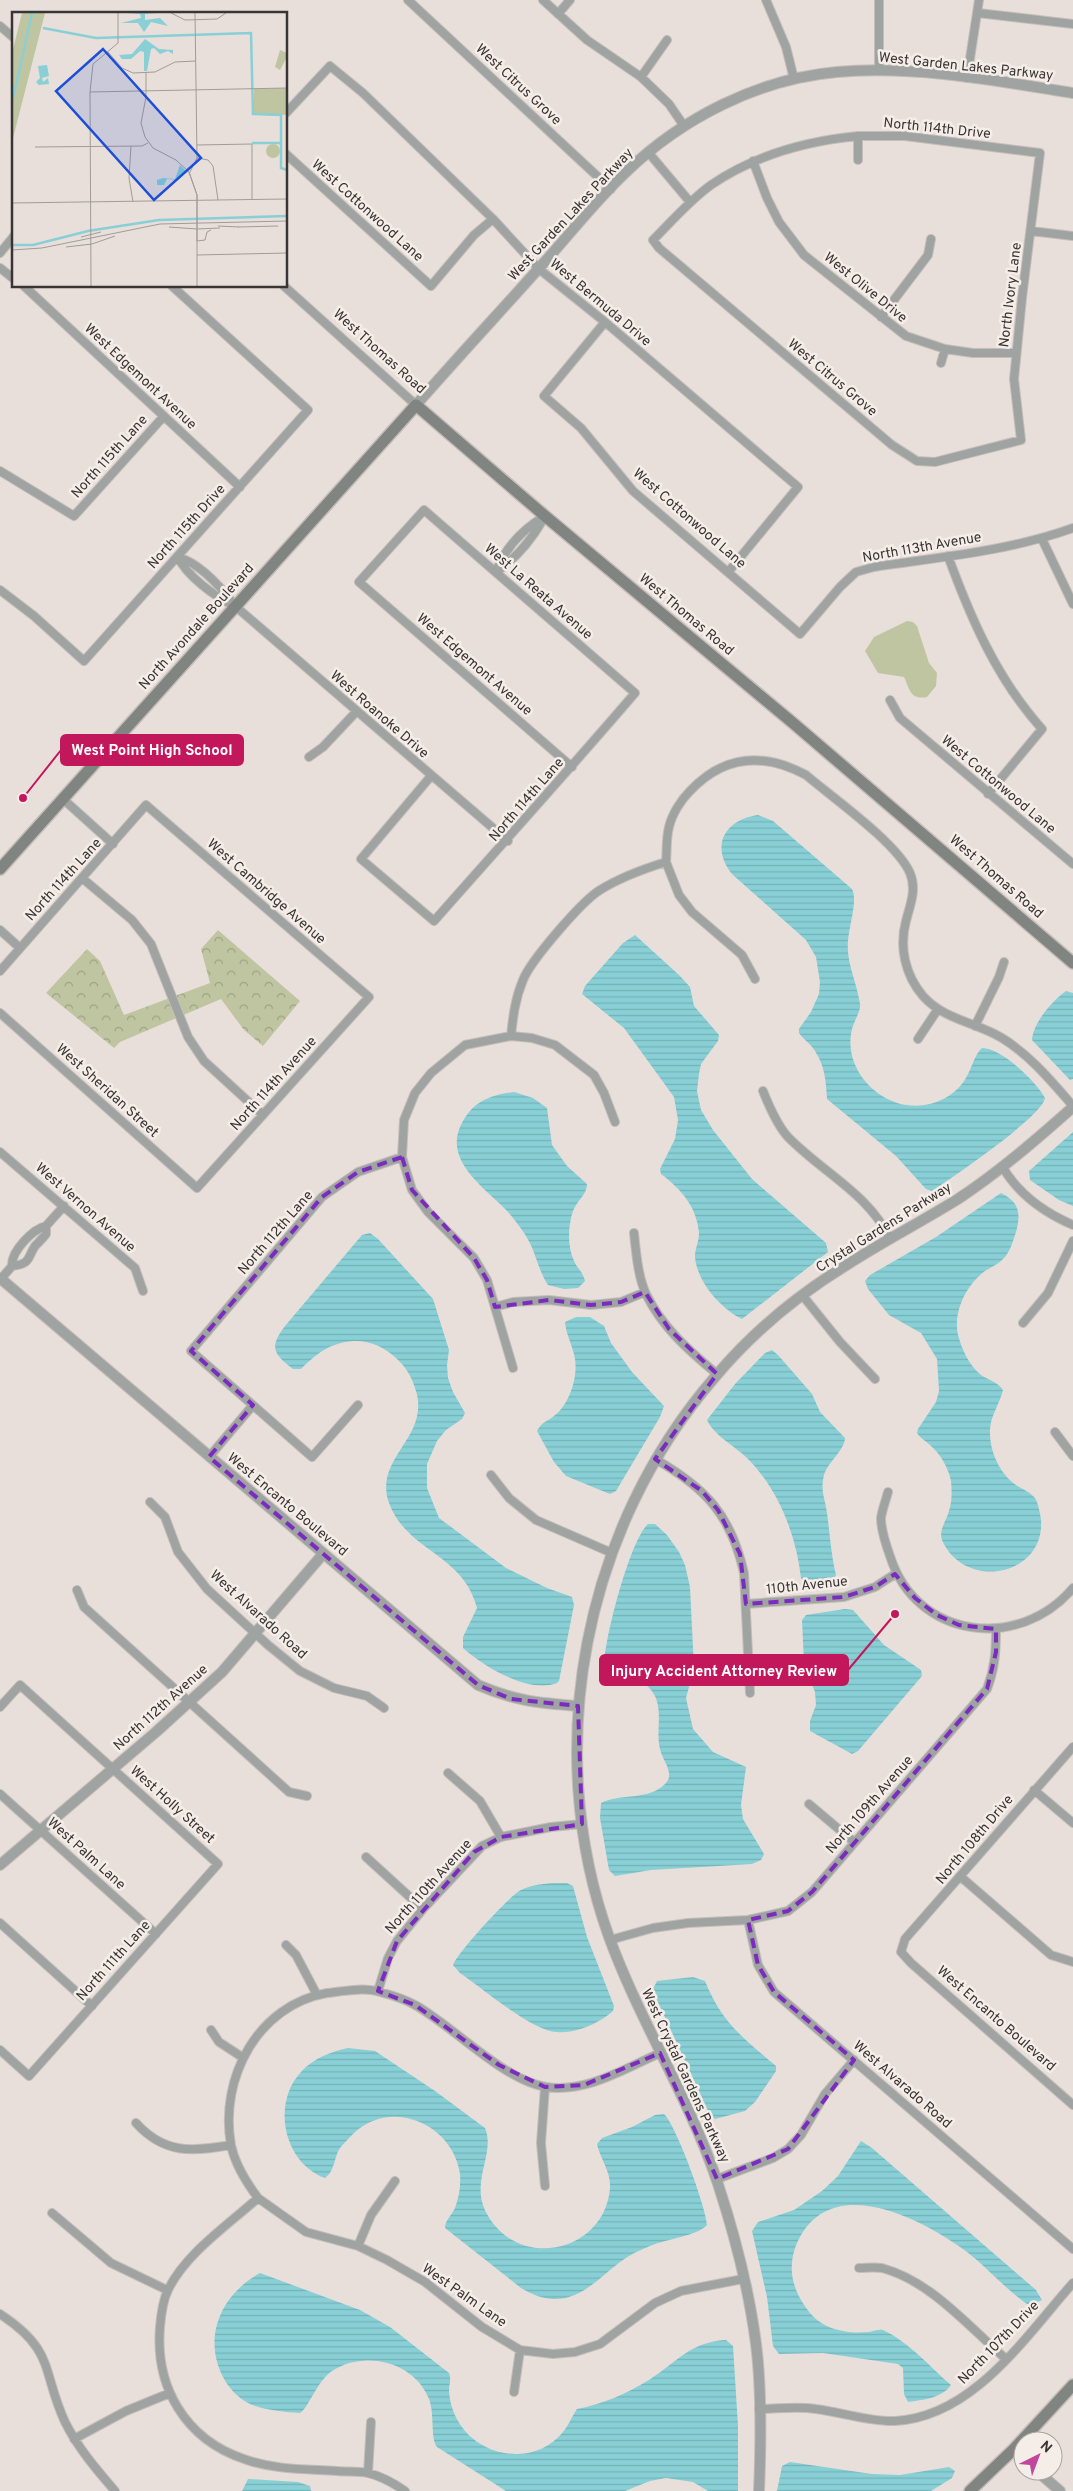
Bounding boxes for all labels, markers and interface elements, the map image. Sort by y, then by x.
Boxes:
inset map [12,12,288,288]
street label: West Citrus Grove [471,41,565,129]
street label: West Garden Lakes Parkway [878,49,1054,85]
street label: North 114th Drive [883,115,991,143]
street label: West Garden Lakes Parkway [505,145,637,285]
street label: West Cottonwood Lane [308,156,426,266]
street label: North Ivory Lane [996,242,1026,348]
street label: West Olive Drive [820,249,910,327]
street label: West Bermuda Drive [546,255,654,351]
street label: West Thomas Road [329,306,429,398]
street label: West Edgemont Avenue [80,321,200,433]
street label: West Citrus Grove [784,336,880,420]
street label: North 115th Lane [68,412,152,502]
street label: West Cottonwood Lane [629,465,749,573]
street label: North 115th Drive [145,481,229,573]
street label: North 113th Avenue [861,529,983,567]
street label: West La Reata Avenue [480,540,596,644]
street label: North Avondale Boulevard [136,560,258,694]
street label: West Thomas Road [635,570,737,660]
street label: West Edgemont Avenue [413,610,535,720]
street label: West Roanoke Drive [326,667,432,763]
street label: West Cottonwood Lane [937,732,1059,838]
callout: West Point High School [61,735,243,765]
text: West Point High School [71,742,233,761]
street label: North 114th Lane [486,755,568,845]
street label: West Thomas Road [946,832,1046,922]
street label: North 114th Lane [22,835,106,925]
street label: West Cambridge Avenue [203,836,329,948]
street label: North 114th Avenue [227,1033,321,1135]
street label: West Sheridan Street [52,1040,162,1142]
street label: West Vernon Avenue [31,1160,139,1256]
street label: Crystal Gardens Parkway [813,1179,955,1277]
street label: North 112th Lane [235,1188,317,1278]
street label: West Encanto Boulevard [223,1450,351,1560]
street label: West Alvarado Road [206,1567,310,1663]
street label: 110th Avenue [765,1573,849,1599]
callout: Injury Accident Attorney Review [600,1655,848,1685]
street label: North 112th Avenue [110,1661,212,1755]
text: Injury Accident Attorney Review [611,1663,837,1682]
street label: North 109th Avenue [823,1752,917,1858]
street label: West Holly Street [126,1763,218,1847]
street label: North 108th Drive [933,1792,1017,1888]
street label: West Palm Lane [43,1814,129,1894]
street label: North 110th Avenue [382,1836,476,1938]
street label: North 111th Lane [73,1917,155,2005]
street label: West Encanto Boulevard [933,1963,1059,2075]
street label: West Crystal Gardens Parkway [637,1986,733,2166]
street label: West Alvarado Road [849,2038,955,2132]
street label: West Palm Lane [418,2260,510,2332]
street label: North 107th Drive [955,2298,1043,2388]
north arrow [1013,2431,1063,2481]
text: N [1036,2438,1055,2457]

